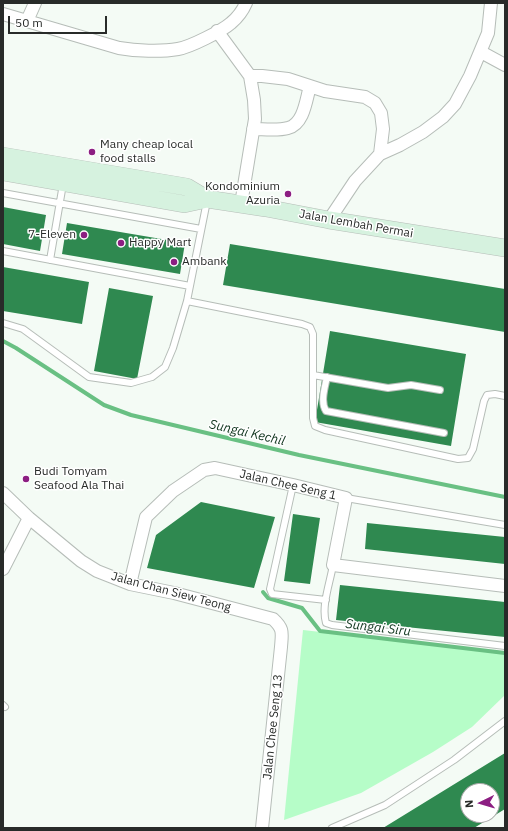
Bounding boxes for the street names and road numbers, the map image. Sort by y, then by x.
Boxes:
street label: Jalan Lembah Permai [298,207,414,241]
street label: Jalan Chee Seng 1 [238,467,338,503]
street label: Jalan Chan Siew Teong [110,569,232,615]
street label: Jalan Chee Seng 13 [260,674,286,780]

